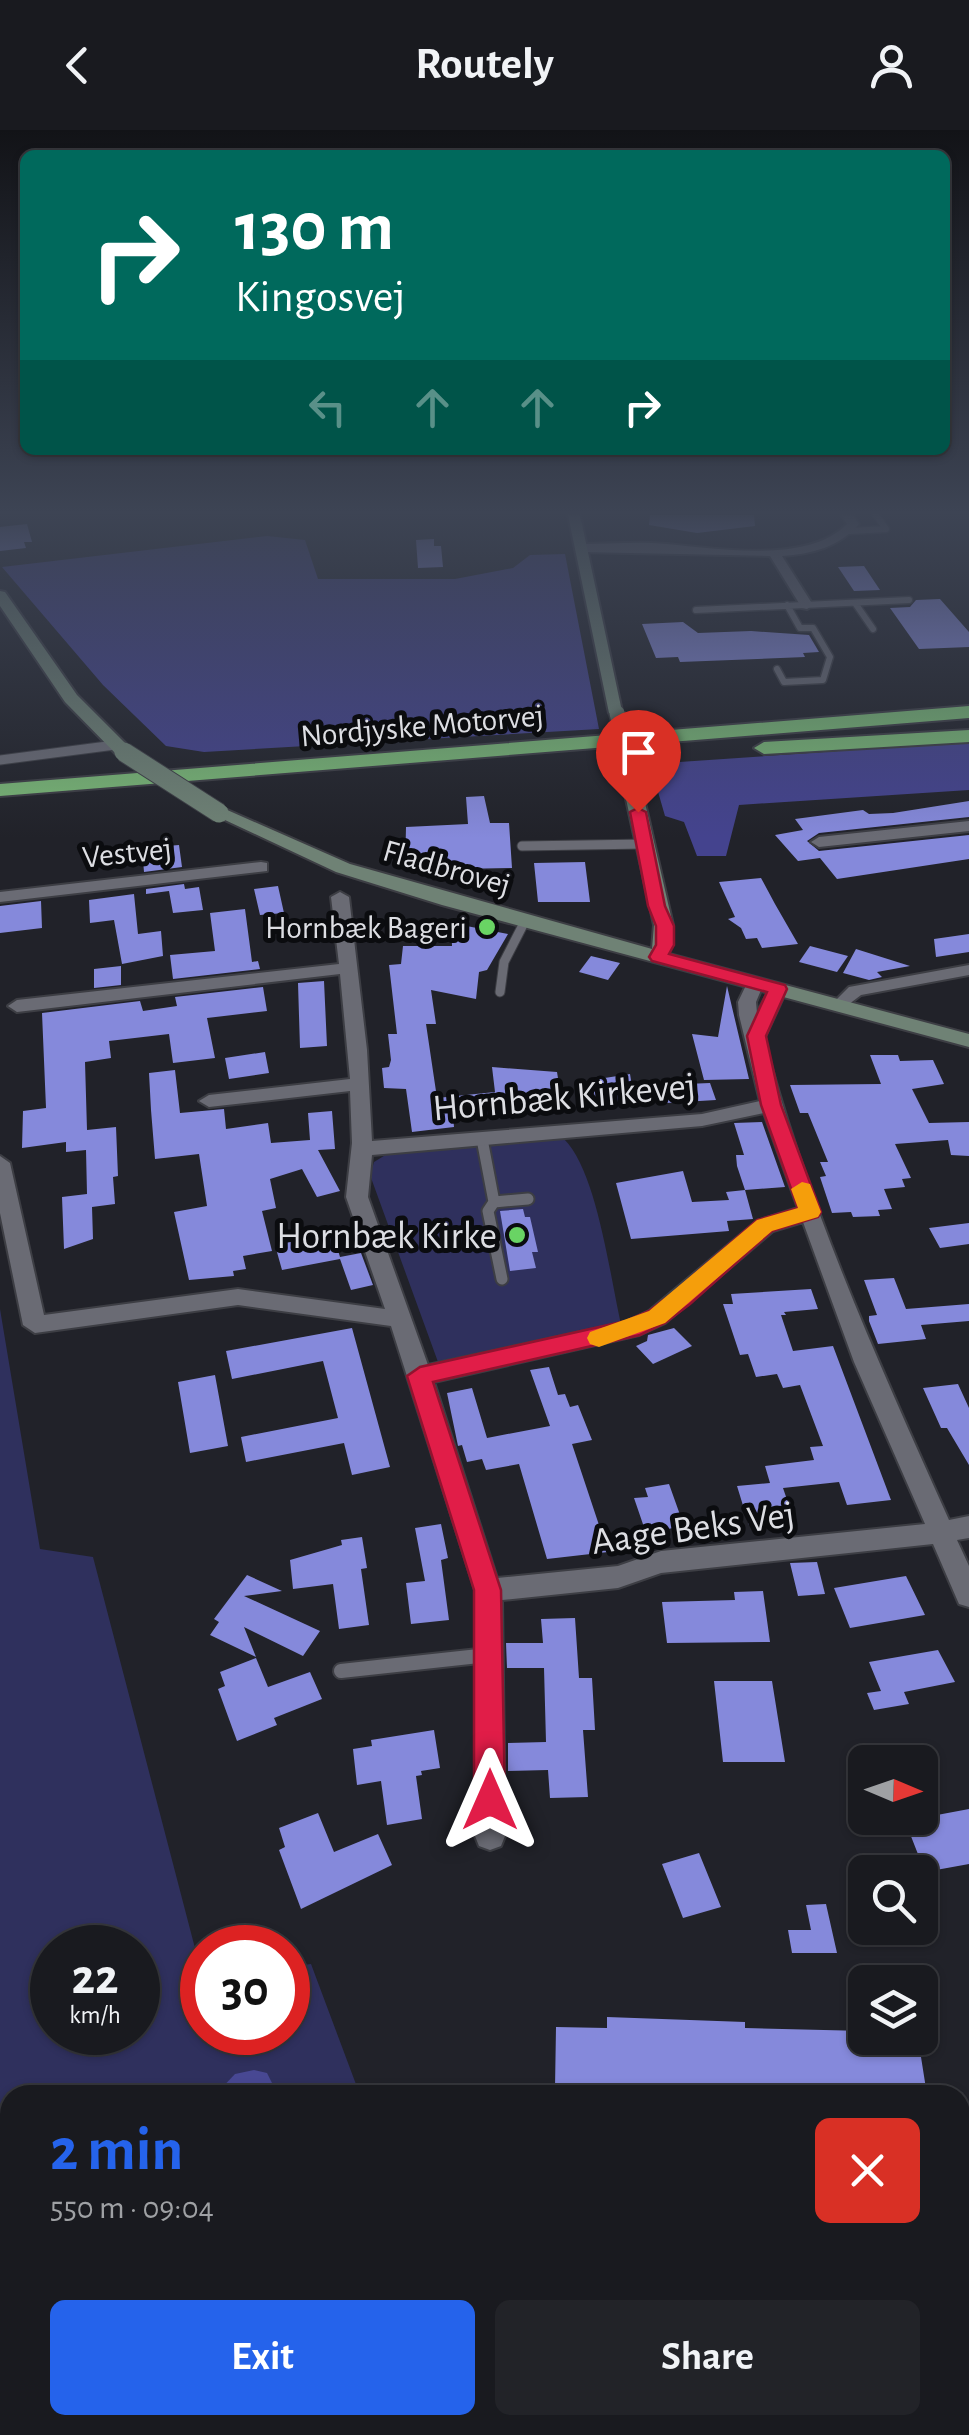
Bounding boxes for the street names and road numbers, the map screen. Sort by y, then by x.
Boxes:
street label: Nordjyske Motorvej [299,699,545,753]
street label: Vestvej [81,832,173,874]
street label: Fladbrovej [379,835,514,901]
street label: Hornbæk Kirkevej [431,1068,697,1128]
street label: Aage Beks Vej [589,1496,797,1562]

